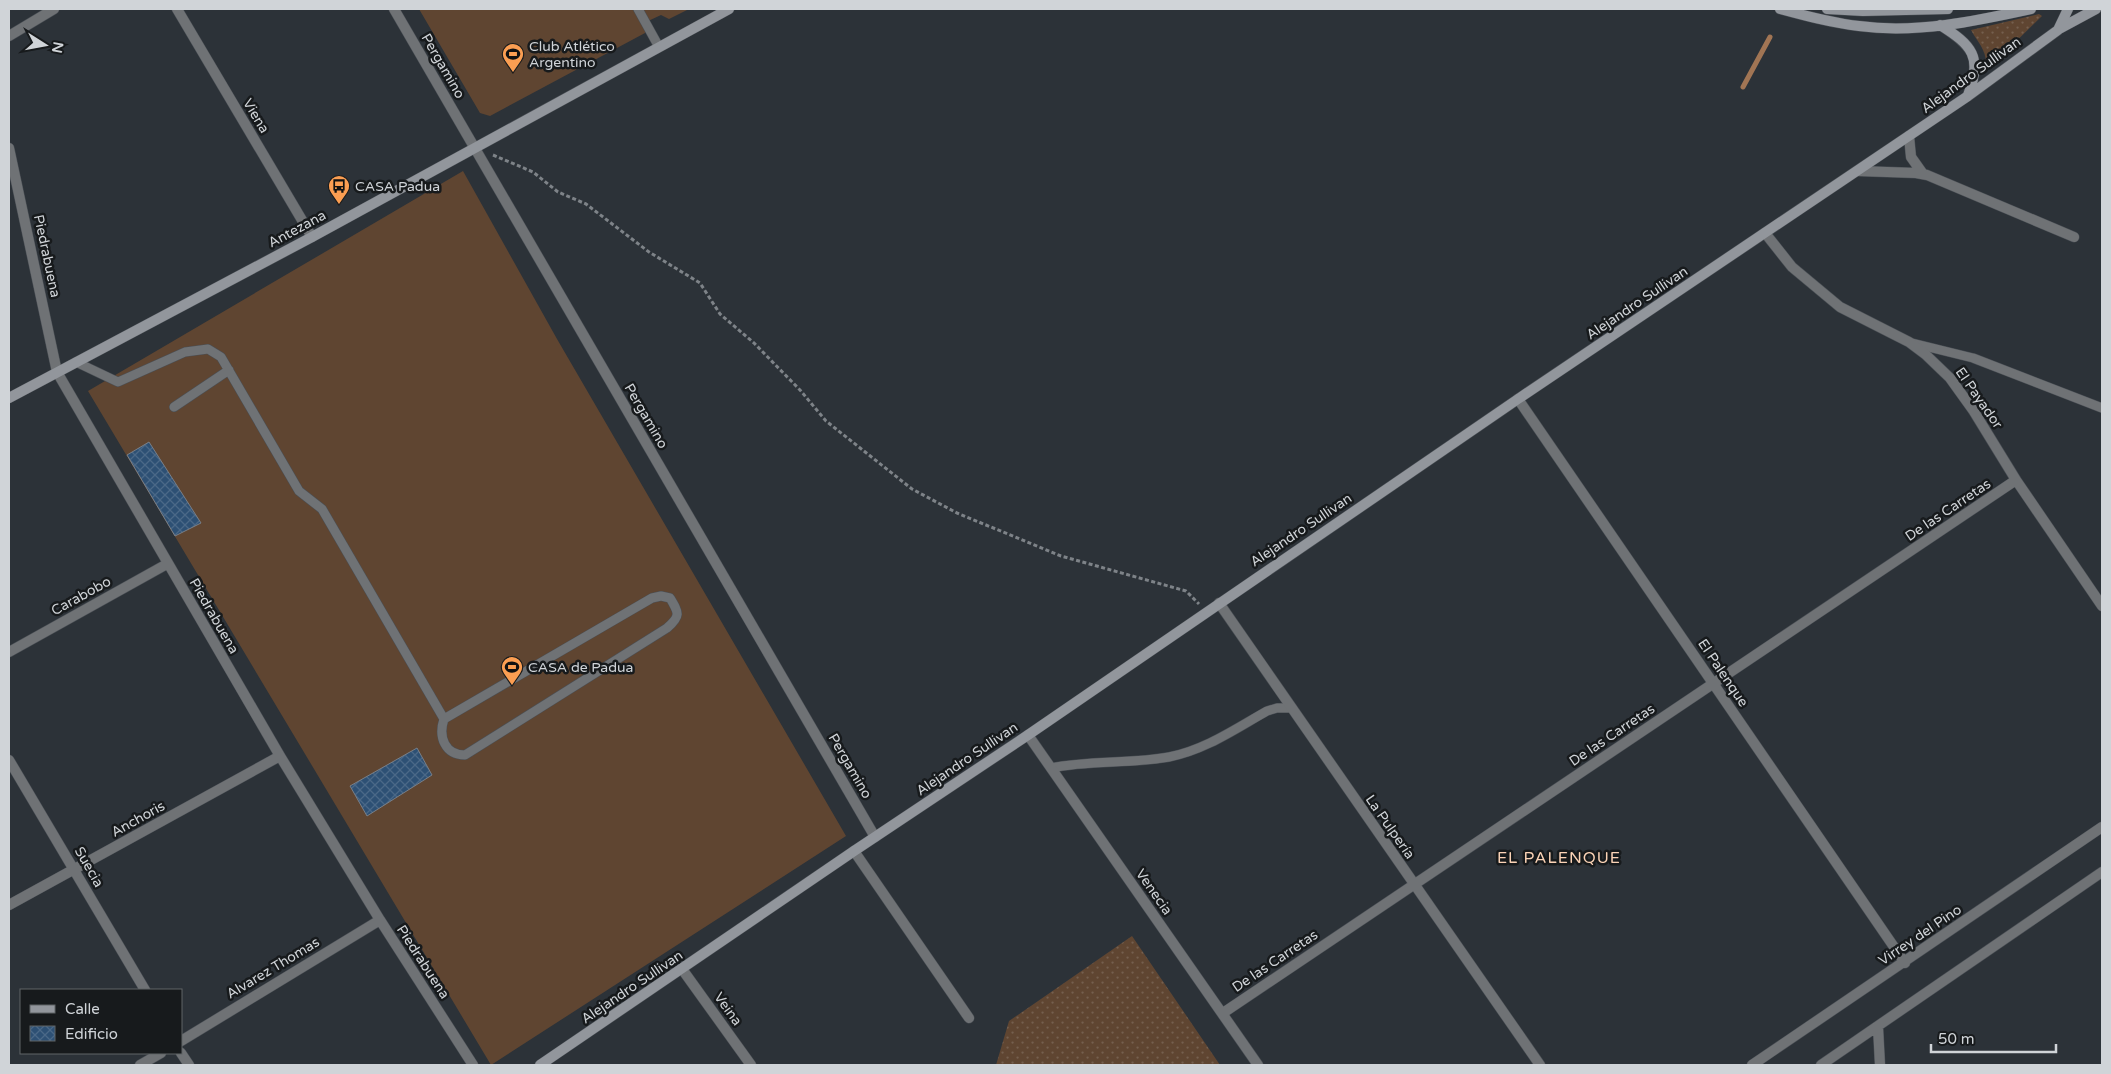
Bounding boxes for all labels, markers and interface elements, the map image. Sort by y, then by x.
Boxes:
north arrow [20,20,70,70]
street label: Pergamino [418,30,468,102]
street label: Alejandro Sullivan [1918,33,2024,117]
place label: Club Atlético Argentino [529,38,615,71]
text: N [48,40,67,55]
sports icon: Club Atlético Argentino [501,42,525,73]
street label: Viena [239,96,273,136]
bus stop icon: CASA Padua [327,174,351,205]
place label: CASA Padua [355,178,440,195]
street label: Antezana [265,207,329,251]
street label: Piedrabuena [30,213,64,299]
street label: Alejandro Sullivan [1583,263,1691,343]
street label: El Payador [1952,364,2007,432]
street label: Pergamino [621,380,671,452]
street label: De las Carretas [1902,475,1994,545]
street label: Alejandro Sullivan [1247,490,1355,570]
street label: Carabobo [48,573,114,619]
street label: Piedrabuena [186,575,242,657]
street label: El Palenque [1694,636,1752,710]
sports icon: CASA de Padua [500,655,524,686]
place label: CASA de Padua [528,659,633,676]
street label: De las Carretas [1566,700,1658,770]
street label: Alejandro Sullivan [913,719,1021,799]
street label: Pergamino [825,730,875,802]
street label: La Pulpería [1362,792,1418,862]
street label: Anchoris [108,797,168,841]
street label: Suecia [71,844,107,890]
district label: EL PALENQUE [1497,848,1621,868]
street label: Venecia [1132,866,1176,918]
street label: Virrey del Pino [1875,901,1965,969]
street label: Piedrabuena [393,922,453,1002]
street label: De las Carretas [1229,926,1321,996]
street label: Alvarez Thomas [223,933,323,1002]
street label: Alejandro Sullivan [578,947,686,1027]
legend [20,989,182,1054]
street label: Veina [710,989,746,1029]
text: Calle [65,1000,100,1018]
scale bar [1931,1022,2056,1054]
text: Edificio [65,1025,118,1043]
text: 50 m [1938,1030,1975,1048]

